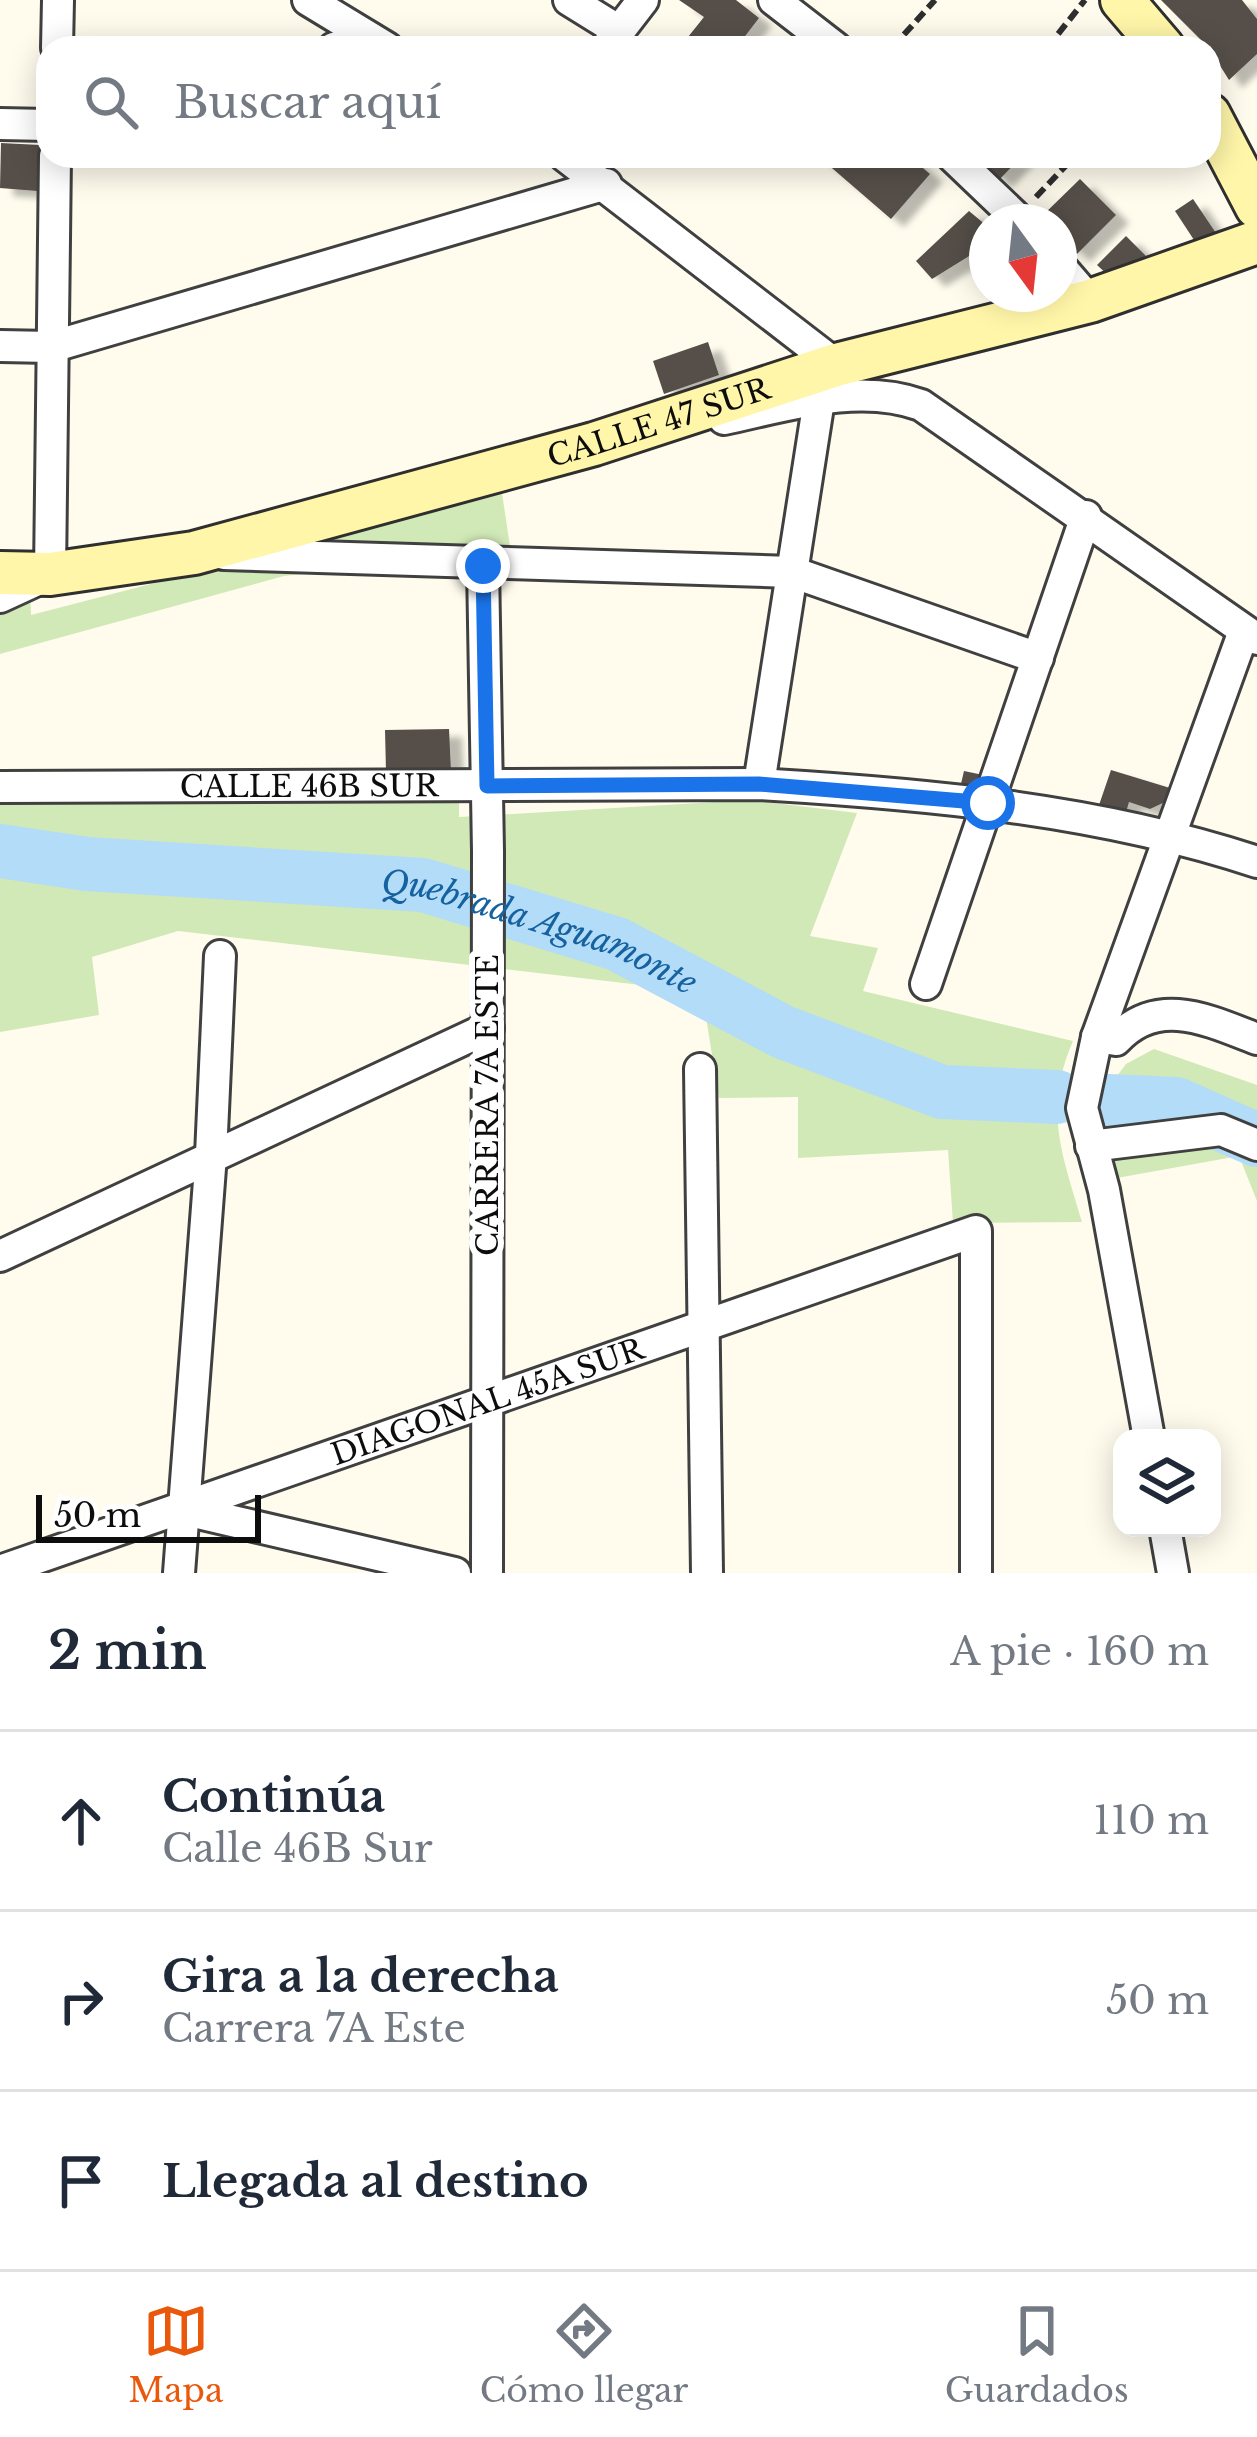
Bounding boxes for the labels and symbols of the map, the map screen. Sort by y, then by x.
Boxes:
north arrow [969,204,1077,312]
street label: CALLE 47 SUR [543,369,776,474]
route end [456,539,510,593]
street label: CALLE 46B SUR [180,767,440,805]
route start [961,776,1015,830]
water label: Quebrada Aguamonte [380,862,704,1003]
street label: CARRERA 7A ESTE [469,954,506,1256]
street label: DIAGONAL 45A SUR [326,1329,650,1473]
scale bar [36,1489,261,1542]

